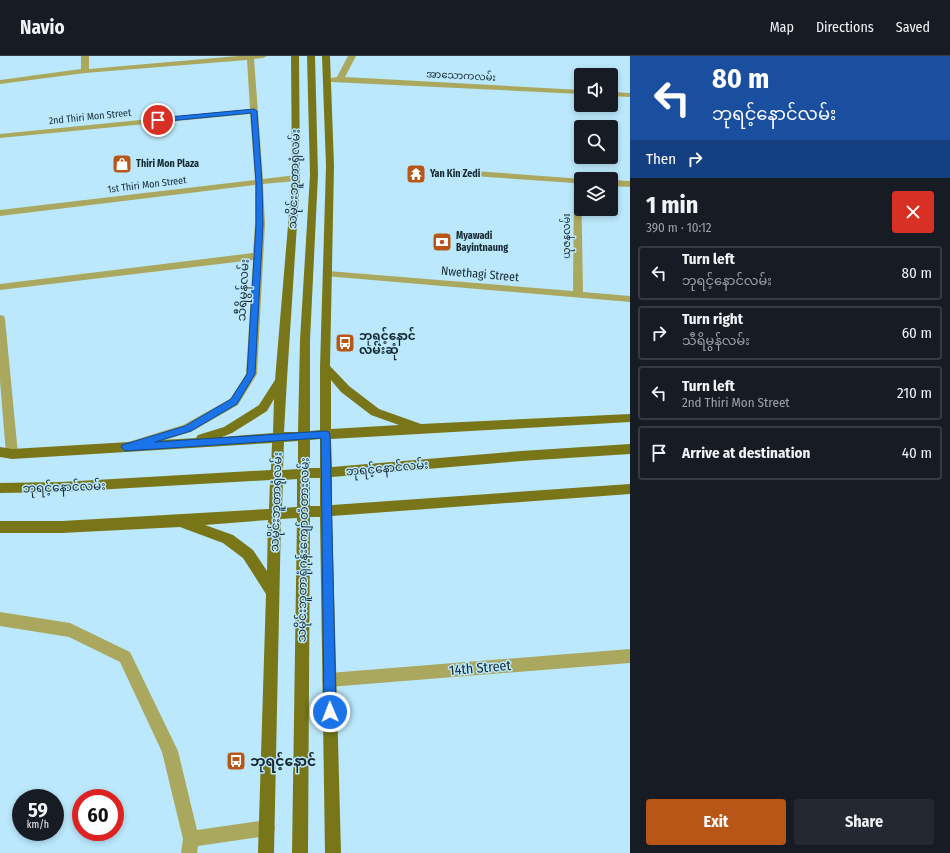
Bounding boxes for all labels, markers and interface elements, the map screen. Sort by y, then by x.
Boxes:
text: Navio [20,16,65,39]
text: Map [770,19,794,36]
text: Directions [816,19,874,36]
text: Saved [896,19,930,36]
text: 80 m [712,62,769,95]
street label: အာသောကလမ်း [426,66,496,84]
map controls [574,68,618,216]
button: sound [574,68,618,112]
icon: left [646,72,698,124]
pin [141,103,175,137]
text: ဘုရင့်နောင်လမ်း [712,103,836,125]
street label: 2nd Thiri Mon Street [48,107,133,127]
icon: arrive [147,109,169,131]
button: search [574,120,618,164]
street label: သမိုင်းဘူတာရုံလမ်း [283,129,306,229]
icon: right [684,148,706,170]
text: Then [646,150,676,168]
shop icon: Thiri Mon Plaza [111,153,133,175]
place label: Thiri Mon Plaza [136,158,199,170]
temple icon: Yan Kin Zedi [405,163,427,185]
place label: Yan Kin Zedi [429,168,481,180]
button: layers [574,172,618,216]
street label: 1st Thiri Mon Street [107,174,188,196]
text: 1 min [646,191,698,219]
button: close [892,191,934,233]
street label: ယုဇနလမ်း [559,213,575,259]
text: 390 m · 10:12 [646,220,712,235]
place label: Myawadi Bayintnaung [456,230,508,254]
bank icon: Myawadi Bayintnaung [431,231,453,253]
text: Turn left [682,250,735,268]
street label: သီရိမွန်လမ်း [232,258,255,322]
icon: left [648,262,670,284]
street label: Nwethagi Street [440,264,520,284]
text: 80 m [902,264,932,282]
text: ဘုရင့်နောင်လမ်း [682,273,772,288]
text: Turn right [682,310,743,328]
icon: right [648,322,670,344]
text: 60 m [902,324,932,342]
place label: ဘုရင့်နောင် လမ်းဆုံ [359,326,416,361]
bus stop icon: ဘုရင့်နောင် လမ်းဆုံ [334,332,356,354]
text: သီရိမွန်လမ်း [682,333,750,348]
text: Turn left [682,377,735,395]
icon: left [648,382,670,404]
text: 210 m [897,384,932,402]
text: 2nd Thiri Mon Street [682,395,790,410]
icon: arrive [648,442,670,464]
text: Arrive at destination [682,444,810,462]
text: 40 m [902,444,932,462]
street label: သမိုင်းဘူတာရုံလမ်း [265,452,288,552]
street label: ဘုရင့်နောင်လမ်း [345,455,429,482]
street label: သမိုင်းဘူတာရုံဂုန်းကျော်တံတားလမ်း [292,457,315,643]
street label: ဘုရင့်နောင်လမ်း [22,477,106,498]
street label: 14th Street [448,657,512,679]
position arrow [309,691,351,733]
bus stop icon: ဘုရင့်နောင် [225,750,247,772]
place label: ဘုရင့်နောင် [250,751,316,773]
speed limit sign: 60 [72,789,124,841]
text: 59 [28,798,48,822]
button: Exit [646,799,786,845]
button: Share [794,799,934,845]
text: km/h [27,819,49,831]

